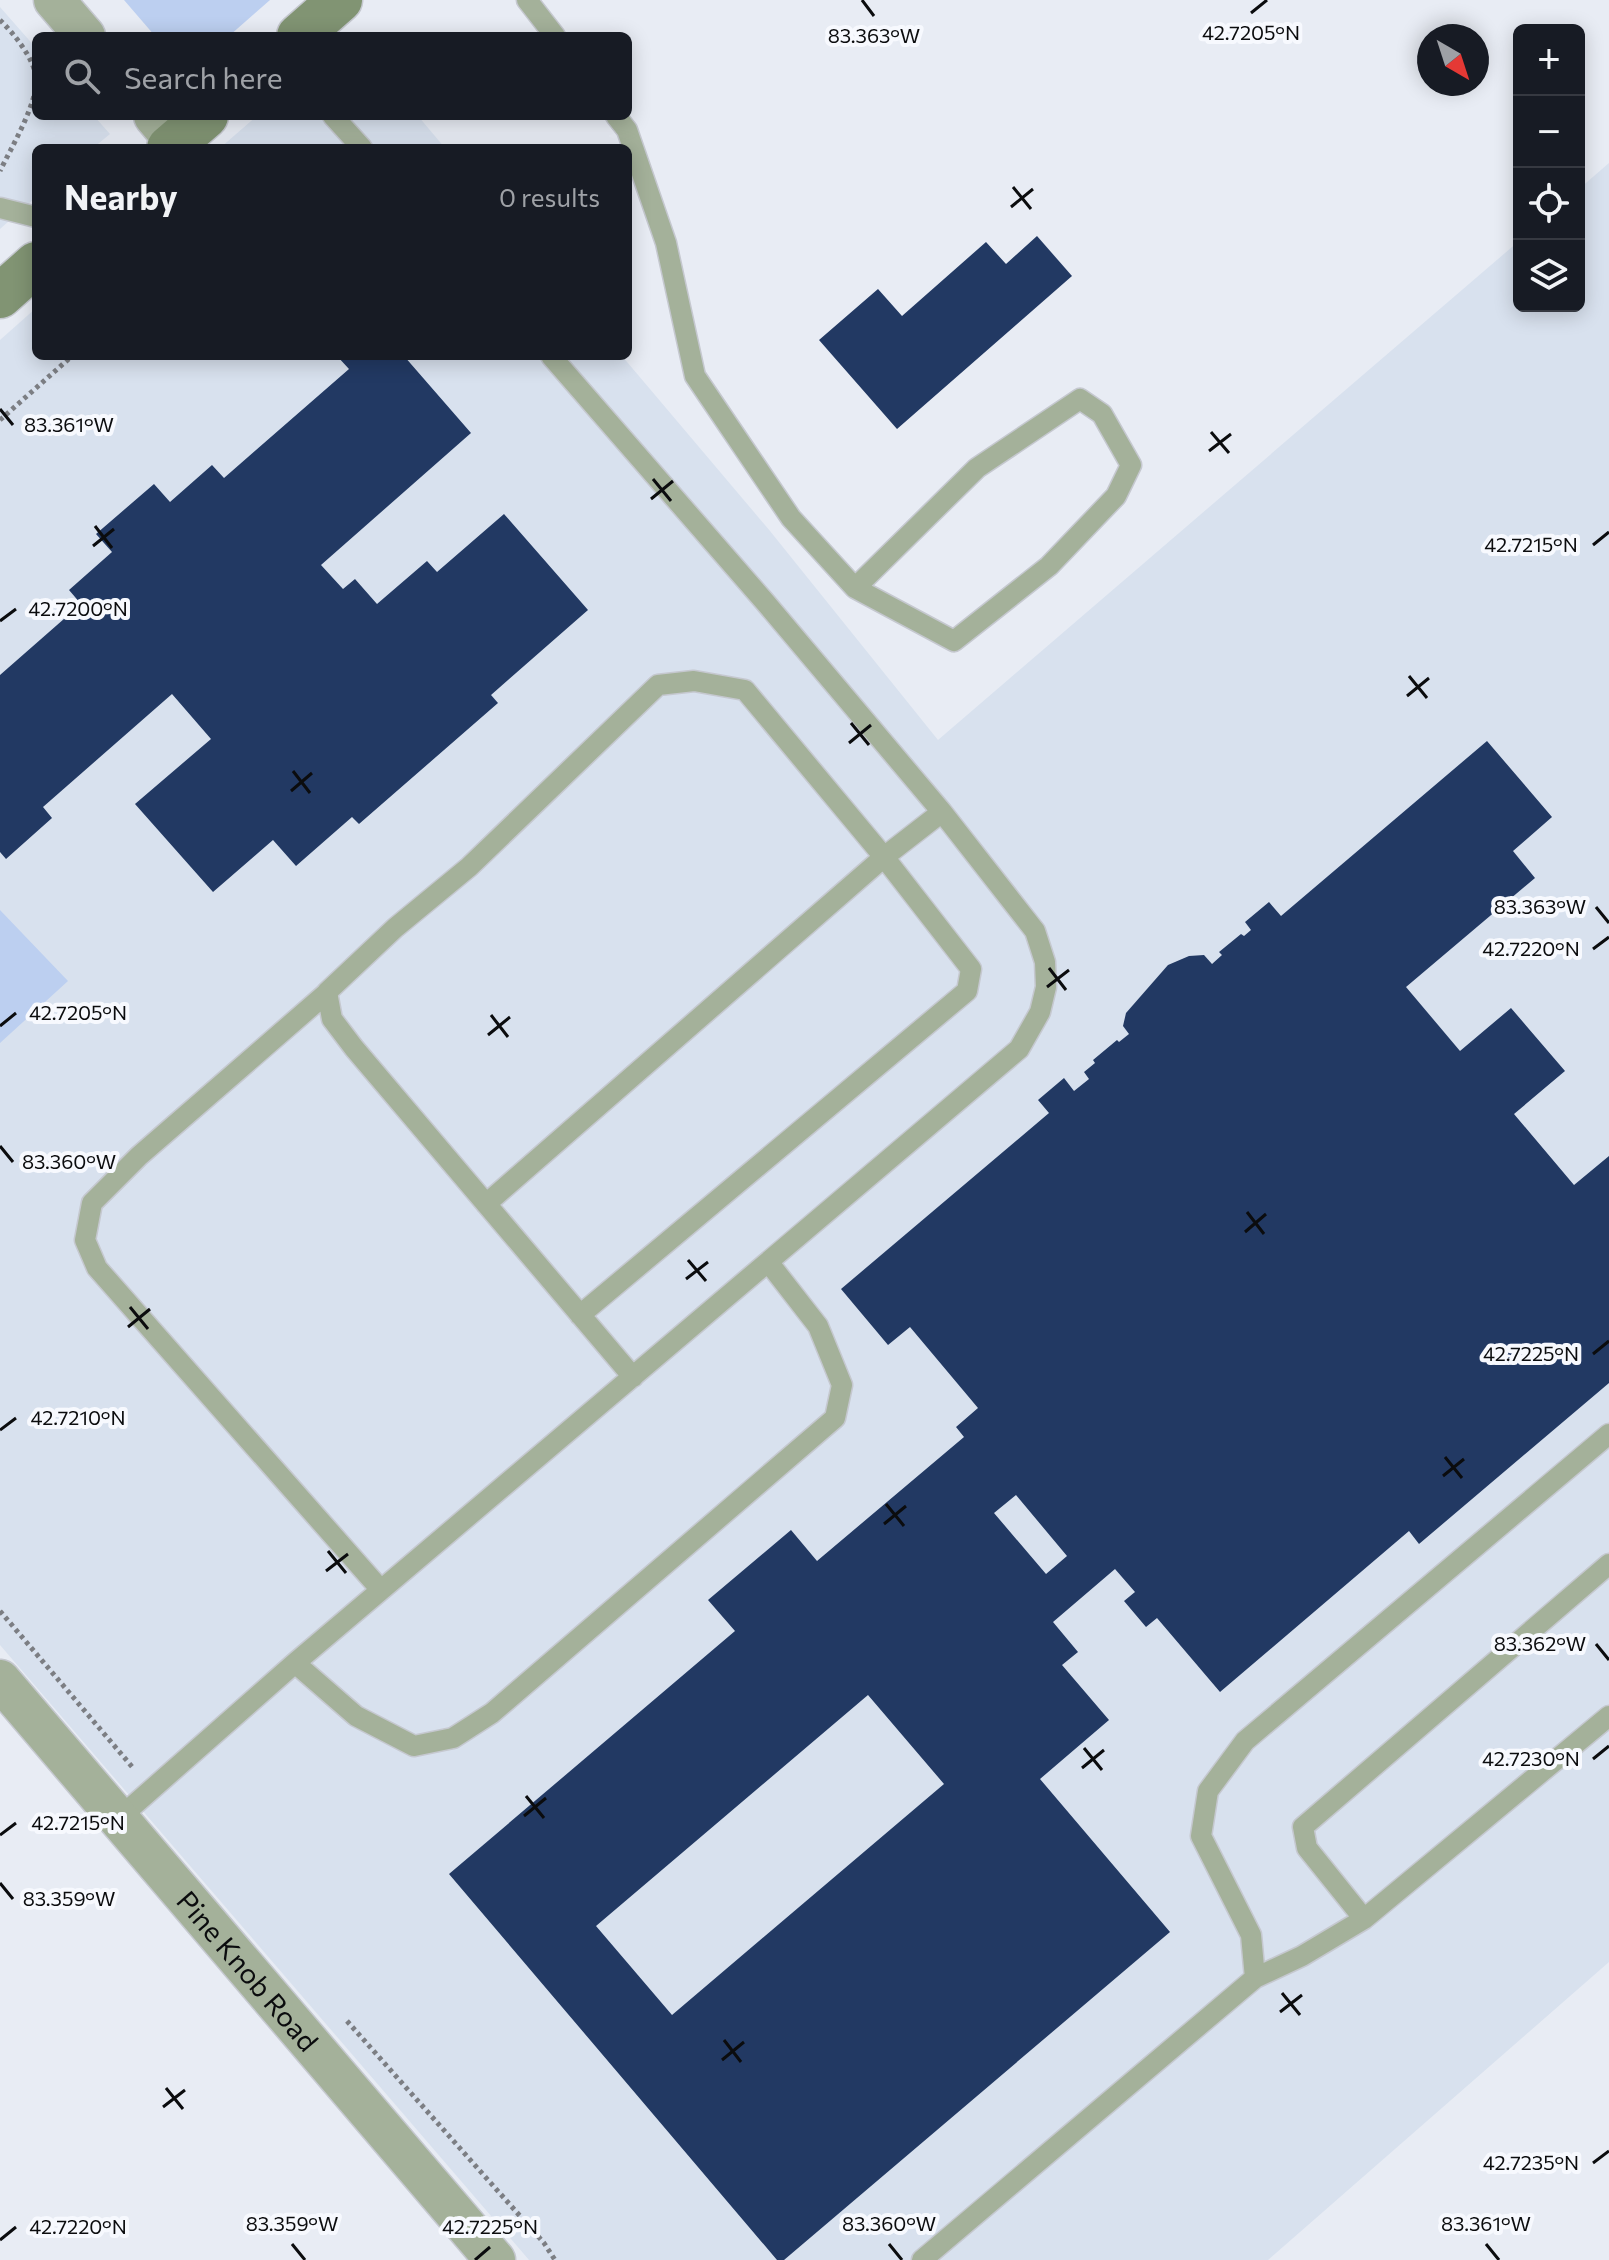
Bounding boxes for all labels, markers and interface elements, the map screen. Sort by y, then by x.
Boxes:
text: 42.7205°N [1202,20,1300,44]
text: 83.363°W [828,23,920,47]
north arrow [1417,24,1489,96]
map controls [1513,24,1585,312]
button: + [1513,24,1585,96]
search box [32,32,632,120]
icon: search [60,54,104,98]
text: Search here [124,58,283,95]
button: − [1513,96,1585,168]
button: locate [1513,168,1585,240]
text: Nearby [64,175,178,217]
text: 0 results [499,181,600,212]
button: layers [1513,240,1585,312]
text: 83.361°W [24,412,114,436]
text: 42.7215°N [1484,532,1578,556]
text: 42.7200°N [28,596,128,620]
text: 83.363°W [1494,894,1586,918]
text: 42.7220°N [1482,936,1580,960]
text: 42.7205°N [29,1000,127,1024]
text: 83.360°W [22,1149,116,1173]
text: 42.7225°N [1483,1341,1579,1365]
text: 42.7210°N [30,1405,126,1429]
text: 83.362°W [1494,1631,1586,1655]
text: 42.7230°N [1482,1746,1580,1770]
text: 42.7215°N [31,1810,125,1834]
street label: Pine Knob Road [170,1884,326,2058]
text: 83.359°W [23,1886,115,1910]
text: 42.7235°N [1483,2150,1579,2174]
text: 83.359°W [246,2211,338,2235]
text: 83.360°W [842,2211,936,2235]
text: 83.361°W [1441,2211,1531,2235]
text: 42.7220°N [29,2214,127,2238]
text: 42.7225°N [442,2214,538,2238]

